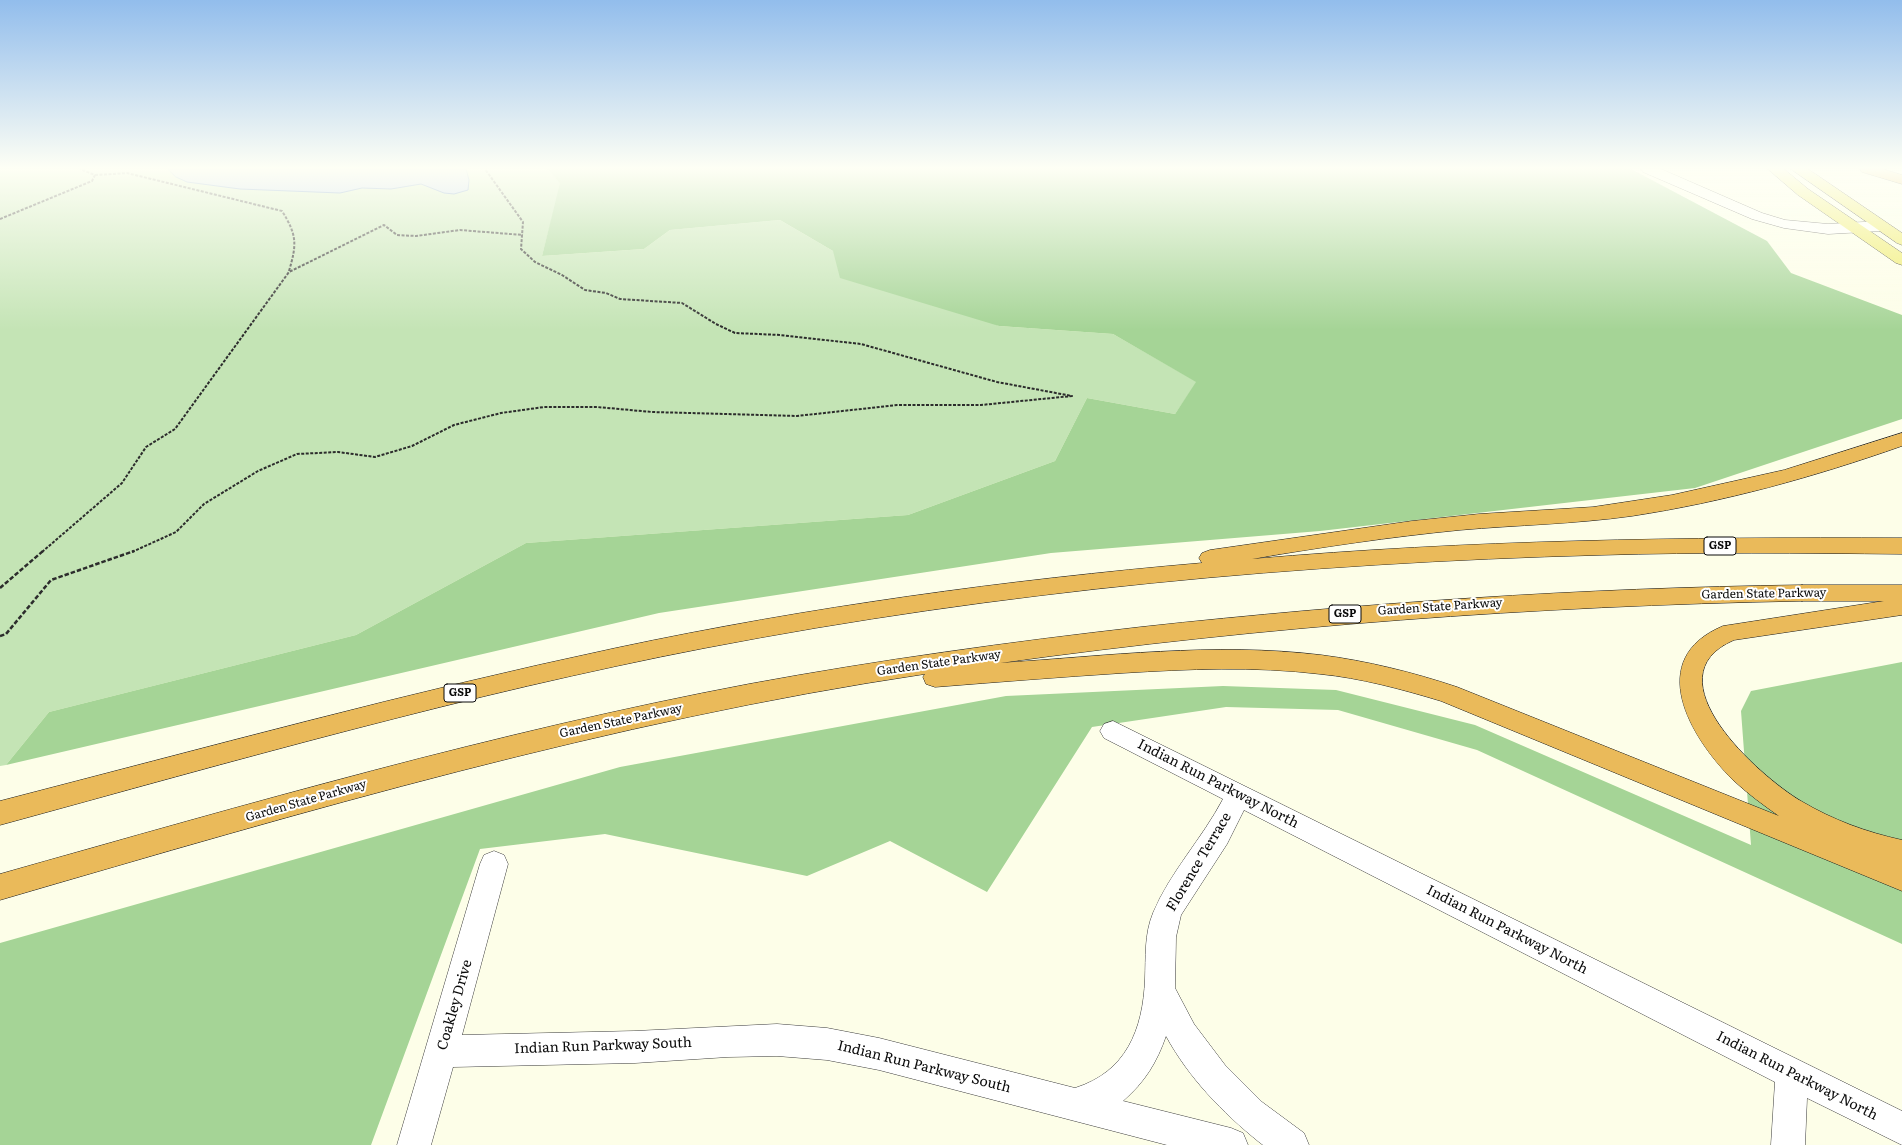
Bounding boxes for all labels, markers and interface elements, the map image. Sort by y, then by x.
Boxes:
road number: GSP [1704,537,1736,555]
street label: Garden State Parkway [1701,586,1827,602]
street label: Garden State Parkway [1377,595,1503,619]
road number: GSP [1329,605,1361,623]
street label: Garden State Parkway [876,647,1002,679]
road number: GSP [444,684,476,702]
street label: Garden State Parkway [558,701,684,741]
street label: Indian Run Parkway North [1135,736,1301,832]
street label: Garden State Parkway [244,777,368,825]
street label: Florence Terrace [1163,810,1235,914]
street label: Indian Run Parkway North [1424,882,1590,978]
street label: Coakley Drive [434,958,476,1052]
street label: Indian Run Parkway North [1714,1028,1880,1124]
street label: Indian Run Parkway South [514,1034,692,1058]
street label: Indian Run Parkway South [836,1037,1012,1097]

